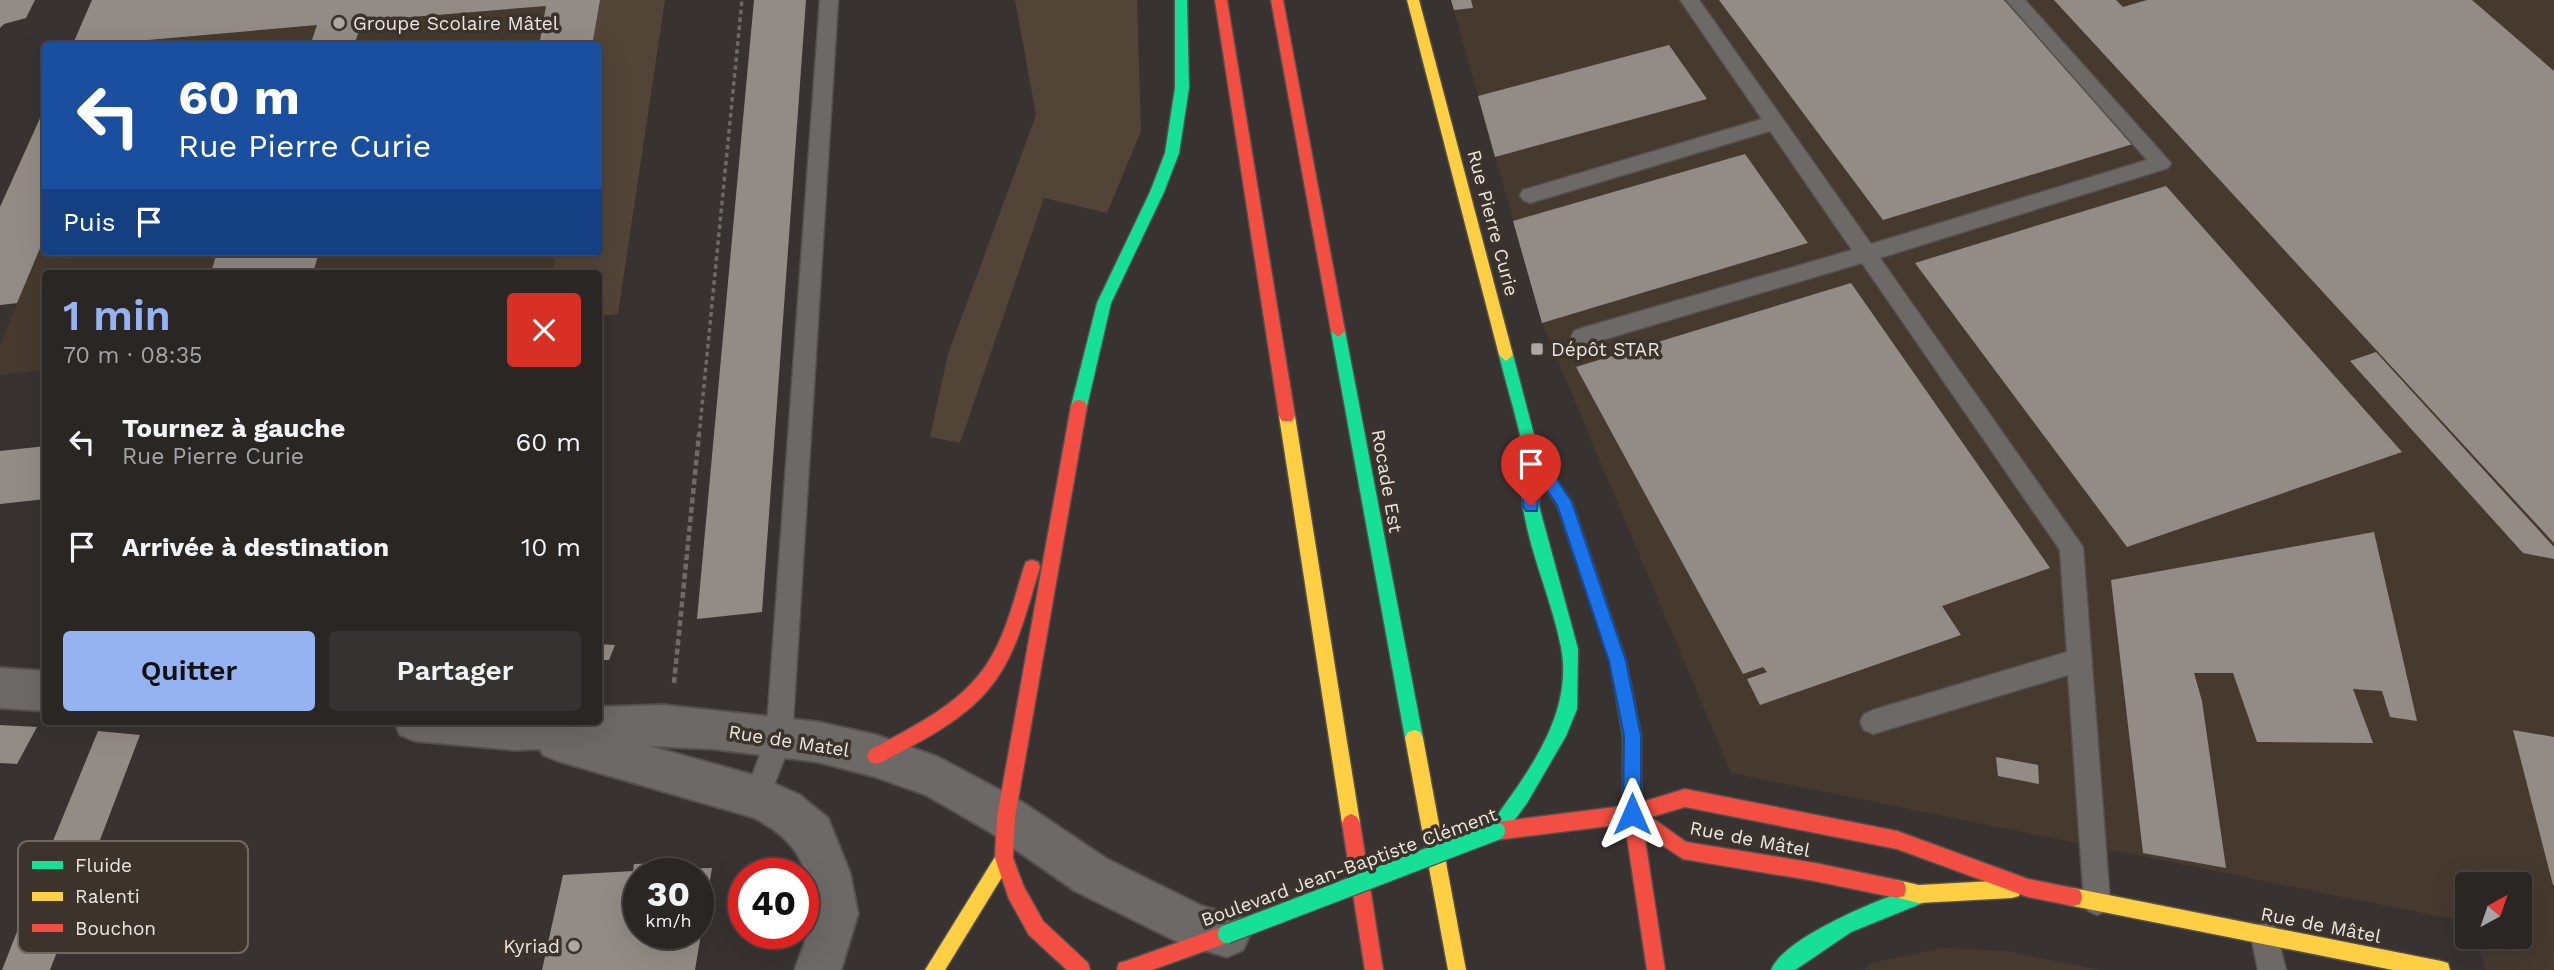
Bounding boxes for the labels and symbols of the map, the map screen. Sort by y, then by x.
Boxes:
place label: Groupe Scolaire Mâtel [353,12,559,35]
marker: Groupe Scolaire Mâtel [331,15,347,31]
street label: Rue Pierre Curie [1462,147,1524,299]
place label: Dépôt STAR [1551,338,1660,361]
marker: Dépôt STAR [1529,341,1545,357]
street label: Rocade Est [1367,428,1407,535]
pin [1501,434,1561,506]
street label: Rue de Matel [727,720,851,762]
position arrow [1595,777,1669,851]
street label: Boulevard Jean-Baptiste Clément [1198,803,1500,931]
street label: Rue de Mâtel [1688,816,1812,862]
legend [18,841,248,953]
text: Fluide [75,854,132,877]
speed limit sign: 40 [728,858,819,949]
north arrow [2455,872,2532,948]
text: Ralenti [75,885,140,908]
street label: Rue de Mâtel [2259,902,2383,948]
text: Bouchon [75,917,156,940]
place label: Kyriad [503,935,560,958]
marker: Kyriad [566,938,582,954]

